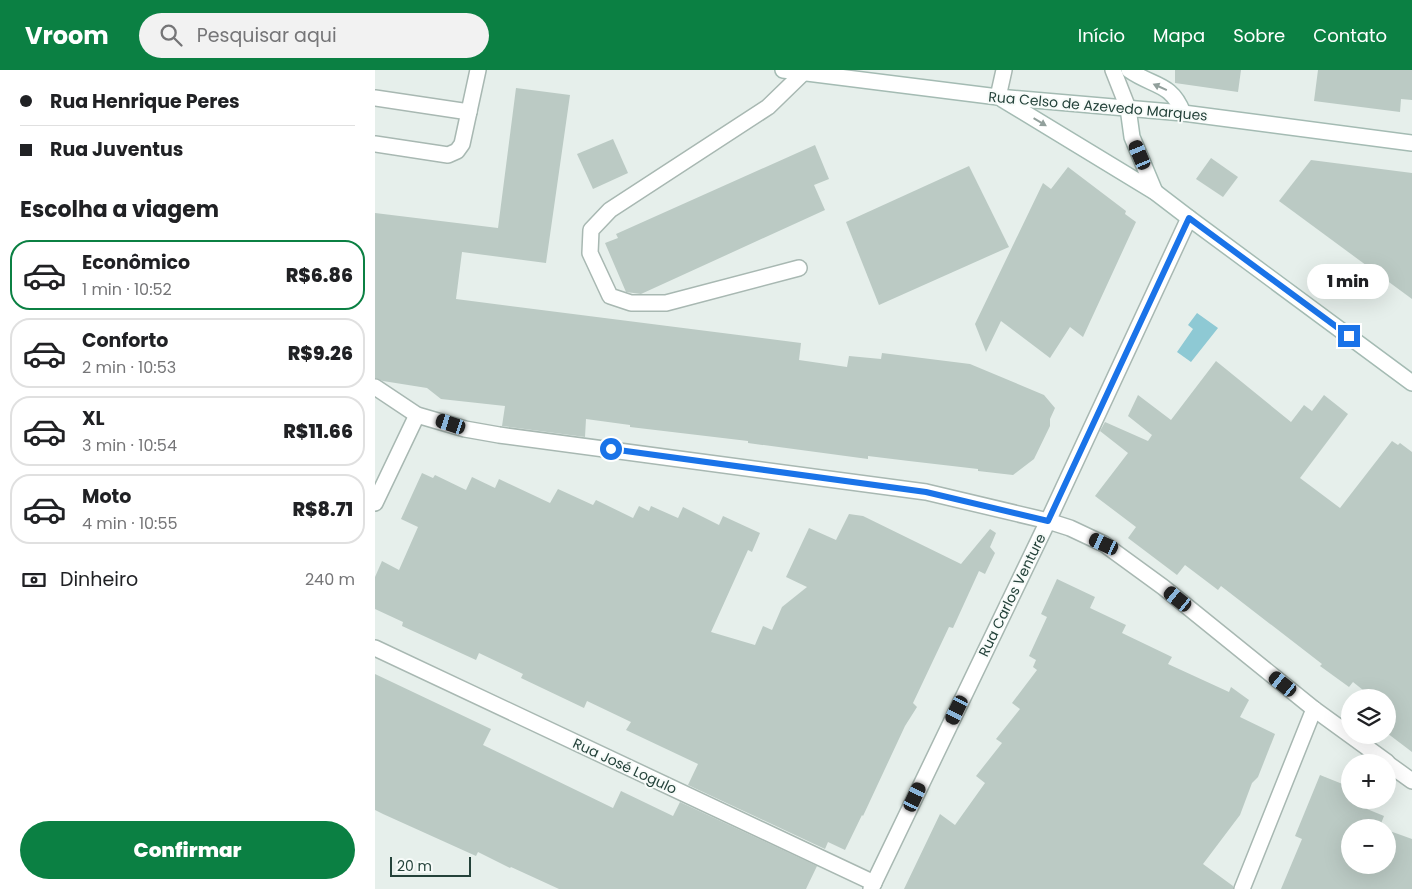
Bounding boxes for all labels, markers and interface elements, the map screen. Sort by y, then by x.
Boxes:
search box [139,13,489,58]
text: Vroom [25,19,109,52]
icon: search [157,21,185,49]
text: Pesquisar aqui [197,22,337,49]
text: Início [1078,23,1125,48]
text: Mapa [1153,23,1205,48]
text: Sobre [1233,23,1285,48]
text: Contato [1313,23,1387,48]
one-way arrow [1153,82,1167,90]
street label: Rua Celso de Azevedo Marques [988,86,1208,126]
text: Rua Henrique Peres [50,88,240,115]
one-way arrow [1034,117,1047,126]
text: Rua Juventus [50,136,183,163]
car [1127,138,1152,172]
text: Escolha a viagem [20,194,219,225]
text: Econômico [82,249,190,276]
icon: car [22,253,67,298]
text: R$6.86 [286,262,353,289]
callout: 1 min [1308,264,1390,298]
text: 1 min [1327,270,1369,293]
text: 1 min · 10:52 [82,278,172,301]
route end [1338,325,1360,347]
text: Conforto [82,327,168,354]
icon: car [22,331,67,376]
text: R$9.26 [288,340,353,367]
text: 2 min · 10:53 [82,356,176,379]
text: XL [82,405,105,432]
icon: car [22,409,67,454]
car [434,412,467,436]
text: R$11.66 [283,418,353,445]
text: 3 min · 10:54 [82,434,177,457]
route start [600,438,622,460]
text: Moto [82,483,131,510]
icon: car [22,487,67,532]
text: R$8.71 [292,496,353,523]
text: 4 min · 10:55 [82,512,178,535]
street label: Rua Carlos Venture [973,530,1051,660]
car [1087,531,1120,557]
icon: cash [20,566,48,594]
text: Dinheiro [60,566,138,593]
text: 240 m [305,568,355,591]
car [1161,584,1194,614]
car [1266,669,1299,699]
map controls [1341,689,1396,874]
button: layers [1341,689,1396,744]
car [943,693,970,727]
street label: Rua José Logulo [570,733,680,799]
button: + [1341,754,1396,809]
car [901,780,928,814]
button: − [1341,819,1396,874]
button: Confirmar [20,821,355,879]
scale bar [390,854,471,877]
text: 20 m [397,856,432,876]

